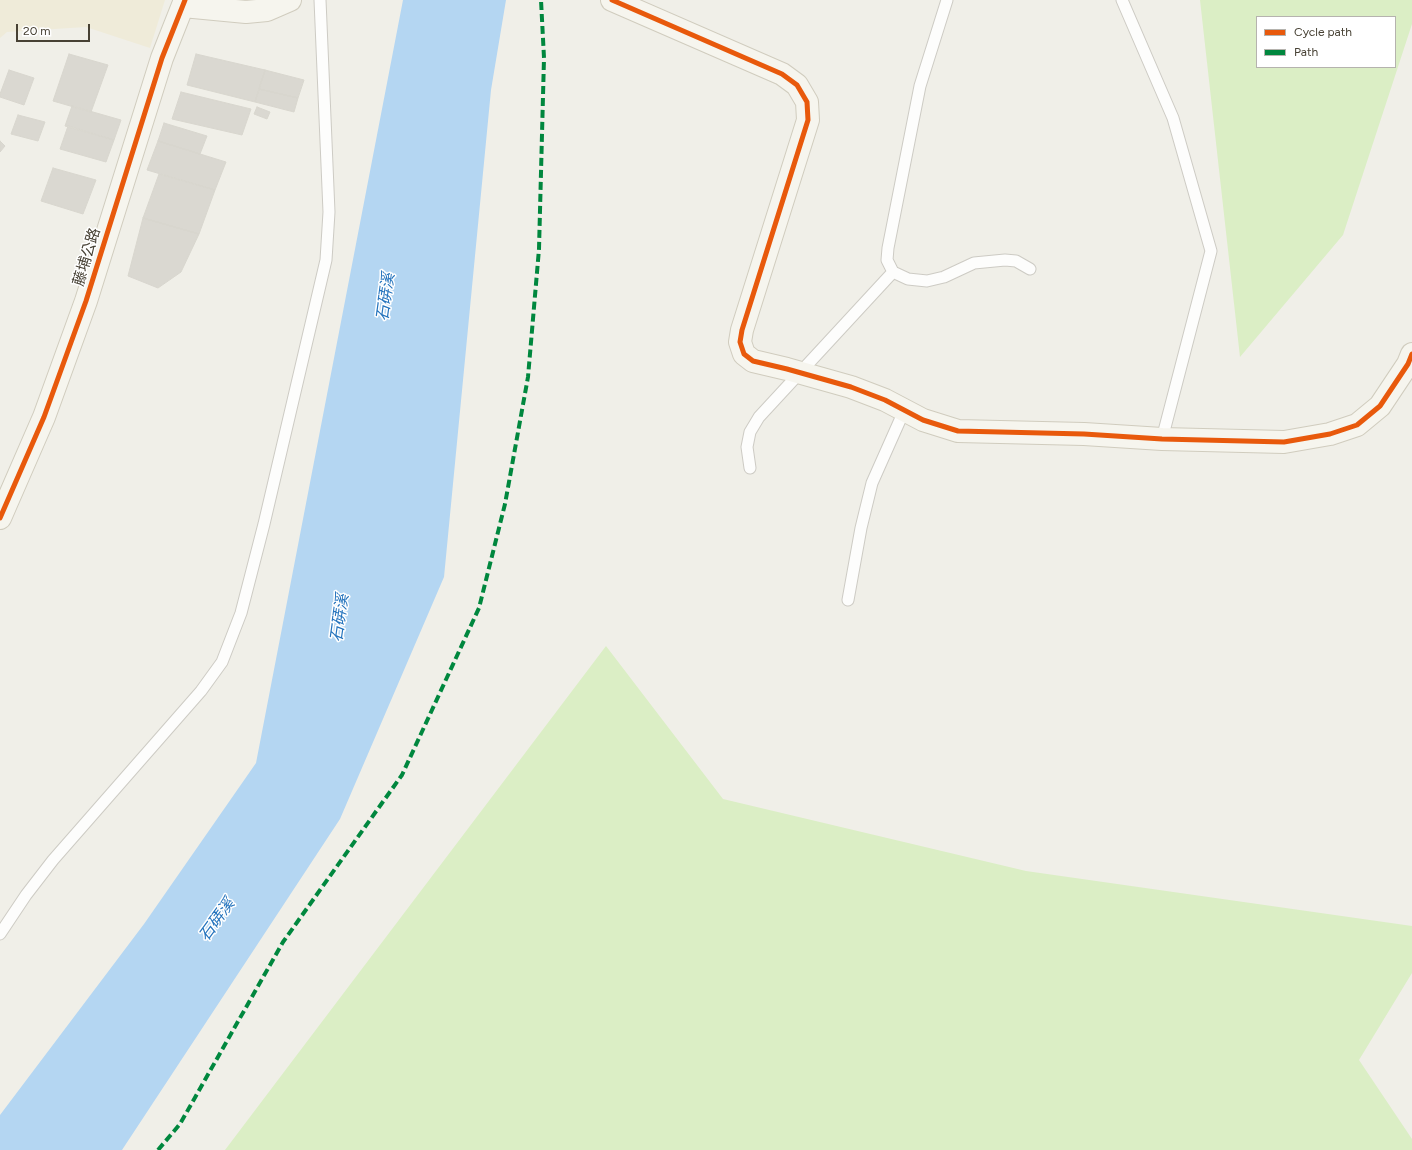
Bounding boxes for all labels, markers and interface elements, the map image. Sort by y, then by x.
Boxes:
scale bar [18,16,92,42]
legend [1256,16,1396,68]
text: 20 m [23,24,51,38]
text: Cycle path [1294,25,1352,39]
text: Path [1294,45,1318,59]
street label: 藤埔公路 [70,226,104,288]
water label: 石硦溪 [373,272,399,322]
water label: 石硦溪 [327,593,353,643]
water label: 石硦溪 [195,895,239,945]

